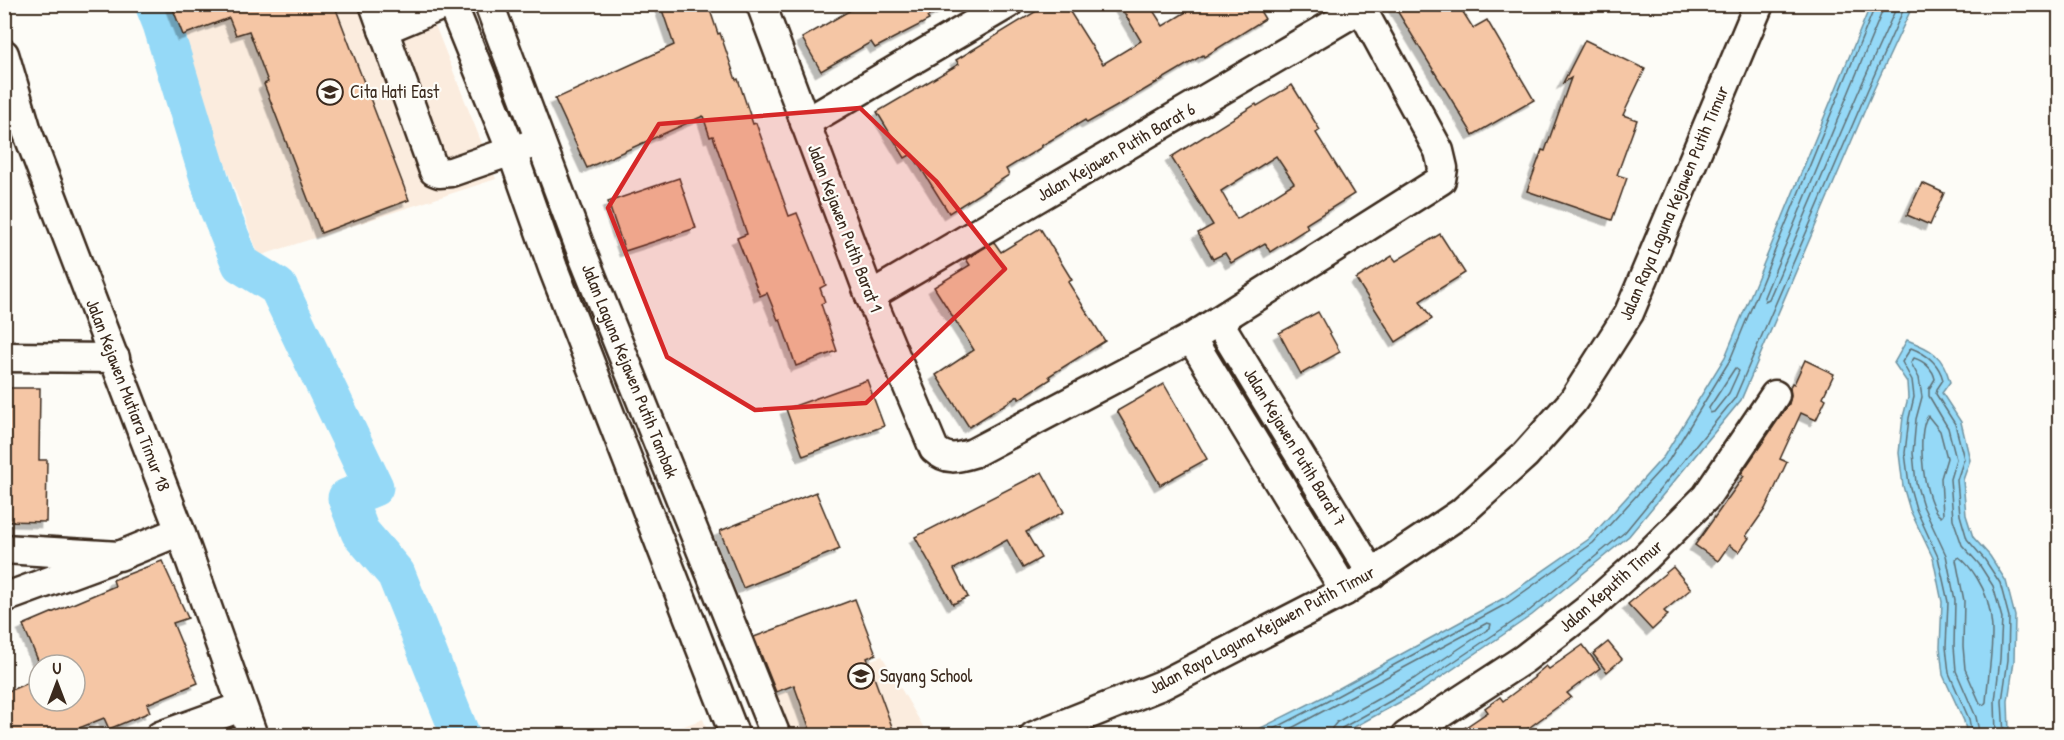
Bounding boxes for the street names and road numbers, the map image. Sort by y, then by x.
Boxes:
street label: Jalan Raya Laguna Kejawen Putih Timur [1613,82,1734,324]
street label: Jalan Kejawen Putih Barat 6 [1032,96,1199,207]
street label: Jalan Kejawen Putih Barat 1 [802,140,889,316]
street label: Jalan Laguna Kejawen Putih Tambak [576,260,685,482]
street label: Jalan Kejawen Mutiara Timur 18 [80,295,177,495]
street label: Jalan Kejawen Putih Barat 7 [1238,363,1353,531]
street label: Jalan Keputih Timur [1553,533,1668,638]
street label: Jalan Raya Laguna Kejawen Putih Timur [1144,559,1379,700]

